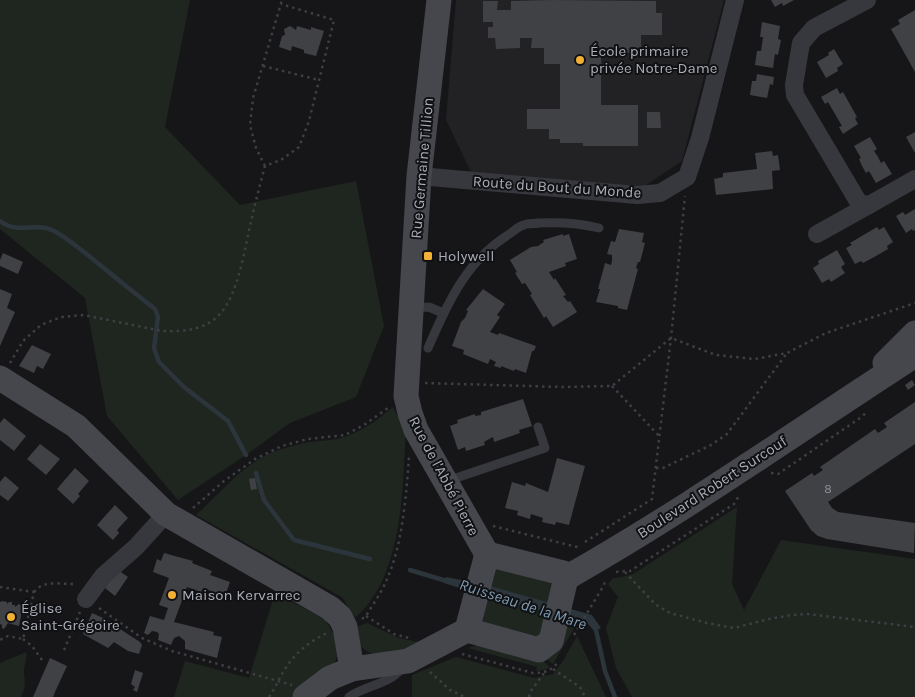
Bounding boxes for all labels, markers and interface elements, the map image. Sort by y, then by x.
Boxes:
place label: École primaire privée Notre-Dame [590,42,718,77]
marker: École primaire privée Notre-Dame [574,54,586,66]
street label: Rue Germaine Tillion [407,97,437,239]
street label: Route du Bout du Monde [472,172,642,202]
place label: Holywell [438,247,494,265]
marker: Holywell [422,250,434,262]
street label: Rue de l'Abbé Pierre [405,413,483,539]
street label: Boulevard Robert Surcouf [634,431,791,542]
house number: 8 [824,482,832,496]
water label: Ruisseau de la Mare [457,574,590,634]
place label: Maison Kervarrec [182,586,300,604]
marker: Maison Kervarrec [166,589,178,601]
place label: Église Saint-Grégoire [21,599,120,634]
marker: Église Saint-Grégoire [5,611,17,623]

